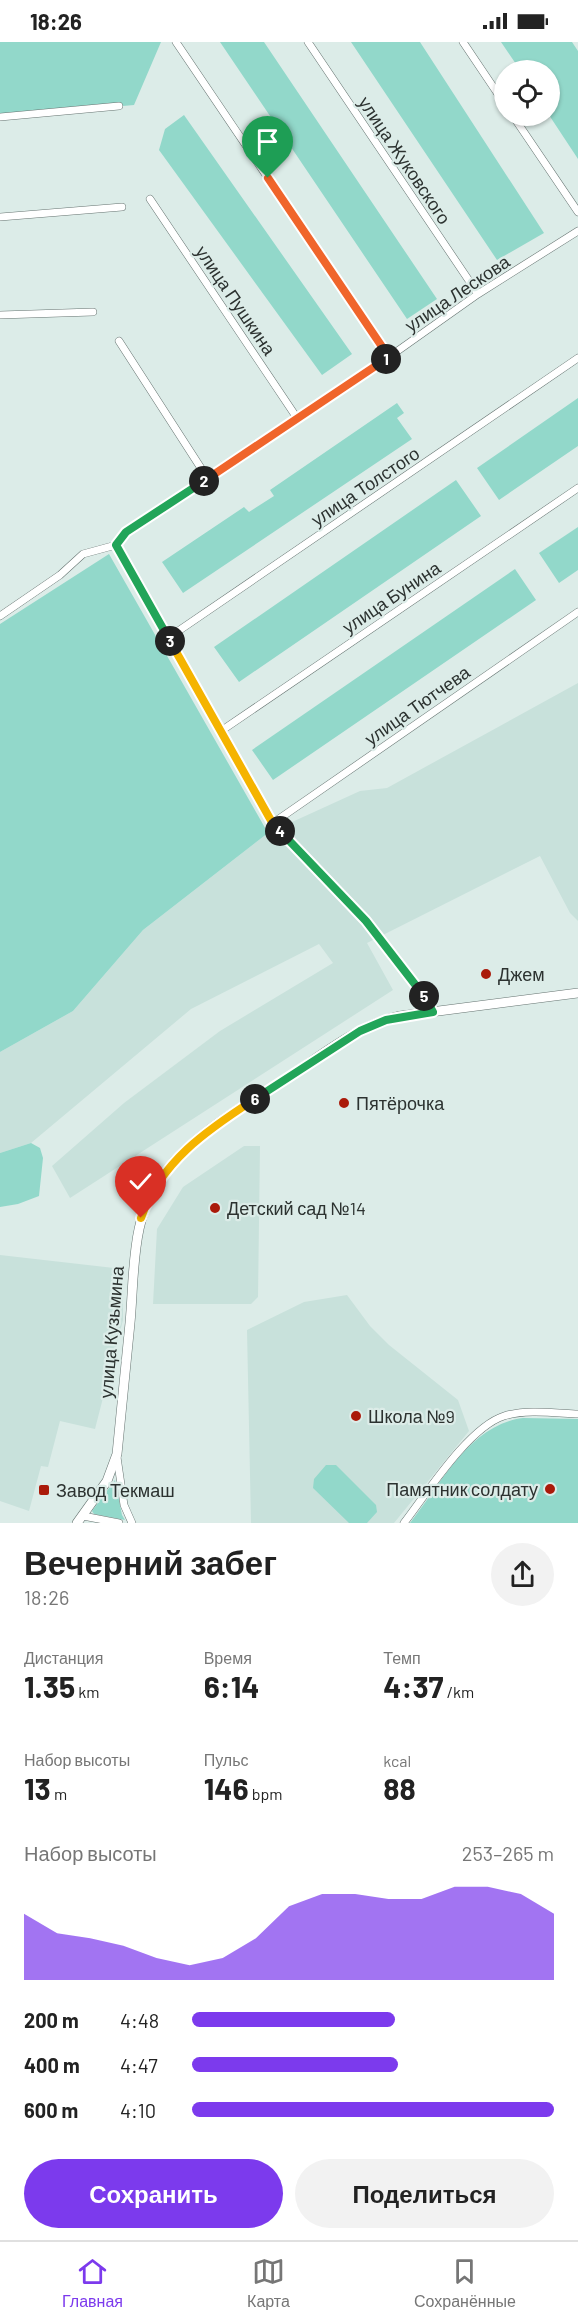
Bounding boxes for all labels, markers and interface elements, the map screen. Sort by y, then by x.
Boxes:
text: 18:26 [30,8,82,34]
map controls [494,60,560,126]
button: locate [494,60,560,126]
street label: улица Жуковского [354,92,456,228]
pin [242,116,293,178]
icon: arrive [251,125,284,158]
street label: улица Пушкина [191,241,281,360]
street label: улица Лескова [401,249,514,336]
pin: 1 [371,344,401,374]
text: 1 [383,349,389,368]
street label: улица Толстого [307,442,423,530]
pin: 2 [189,466,219,496]
text: 2 [200,471,208,490]
street label: улица Бунина [338,556,445,638]
pin: 3 [155,626,185,656]
text: 3 [166,631,174,650]
street label: улица Тютчева [360,660,475,749]
pin: 4 [265,816,295,846]
text: 4 [275,821,285,840]
place label: Джем [498,963,545,985]
marker: Джем [479,967,493,981]
pin: 5 [409,981,439,1011]
text: 5 [420,986,428,1005]
pin: 6 [240,1084,270,1114]
text: 6 [251,1089,259,1108]
place label: Пятёрочка [356,1092,445,1114]
marker: Пятёрочка [337,1096,351,1110]
pin [115,1156,166,1218]
icon: check [124,1165,157,1198]
place label: Детский сад №14 [227,1197,366,1219]
marker: Детский сад №14 [208,1201,222,1215]
street label: улица Кузьмина [94,1264,128,1399]
place label: Школа №9 [368,1405,455,1427]
marker: Школа №9 [349,1409,363,1423]
place label: Памятник солдату [386,1478,538,1500]
place label: Завод Текмаш [56,1479,175,1501]
marker: Памятник солдату [543,1482,557,1496]
marker: Завод Текмаш [37,1483,51,1497]
text: Вечерний забег [24,1542,277,1582]
button: share [491,1543,554,1606]
text: 18:26 [24,1585,69,1609]
text: Дистанция [24,1648,103,1667]
text: Время [204,1648,252,1667]
text: Темп [383,1648,421,1667]
text: 1.35 [24,1668,75,1704]
text: 6:14 [204,1668,259,1704]
text: 4:37 [383,1668,443,1704]
text: km [75,1682,100,1701]
text: /km [443,1682,474,1701]
text: Набор высоты [24,1750,130,1769]
text: Пульс [204,1750,248,1769]
text: kcal [383,1751,411,1770]
text: 13 [24,1770,51,1806]
text: 146 [204,1770,249,1806]
text: 88 [383,1770,416,1806]
text: m [51,1784,67,1803]
text: bpm [249,1784,283,1803]
text: Набор высоты [24,1841,157,1865]
text: 253–265 m [462,1841,554,1865]
text: 200 m [24,2008,79,2032]
text: 4:48 [120,2008,159,2032]
text: 400 m [24,2053,80,2077]
text: 4:47 [120,2053,158,2077]
text: 600 m [24,2098,78,2122]
text: 4:10 [120,2098,156,2122]
button: Сохранить [24,2159,283,2228]
button: Поделиться [295,2159,554,2228]
tab: Главная [62,2255,123,2311]
tab: Карта [247,2255,290,2311]
tab: Сохранённые [414,2255,516,2311]

